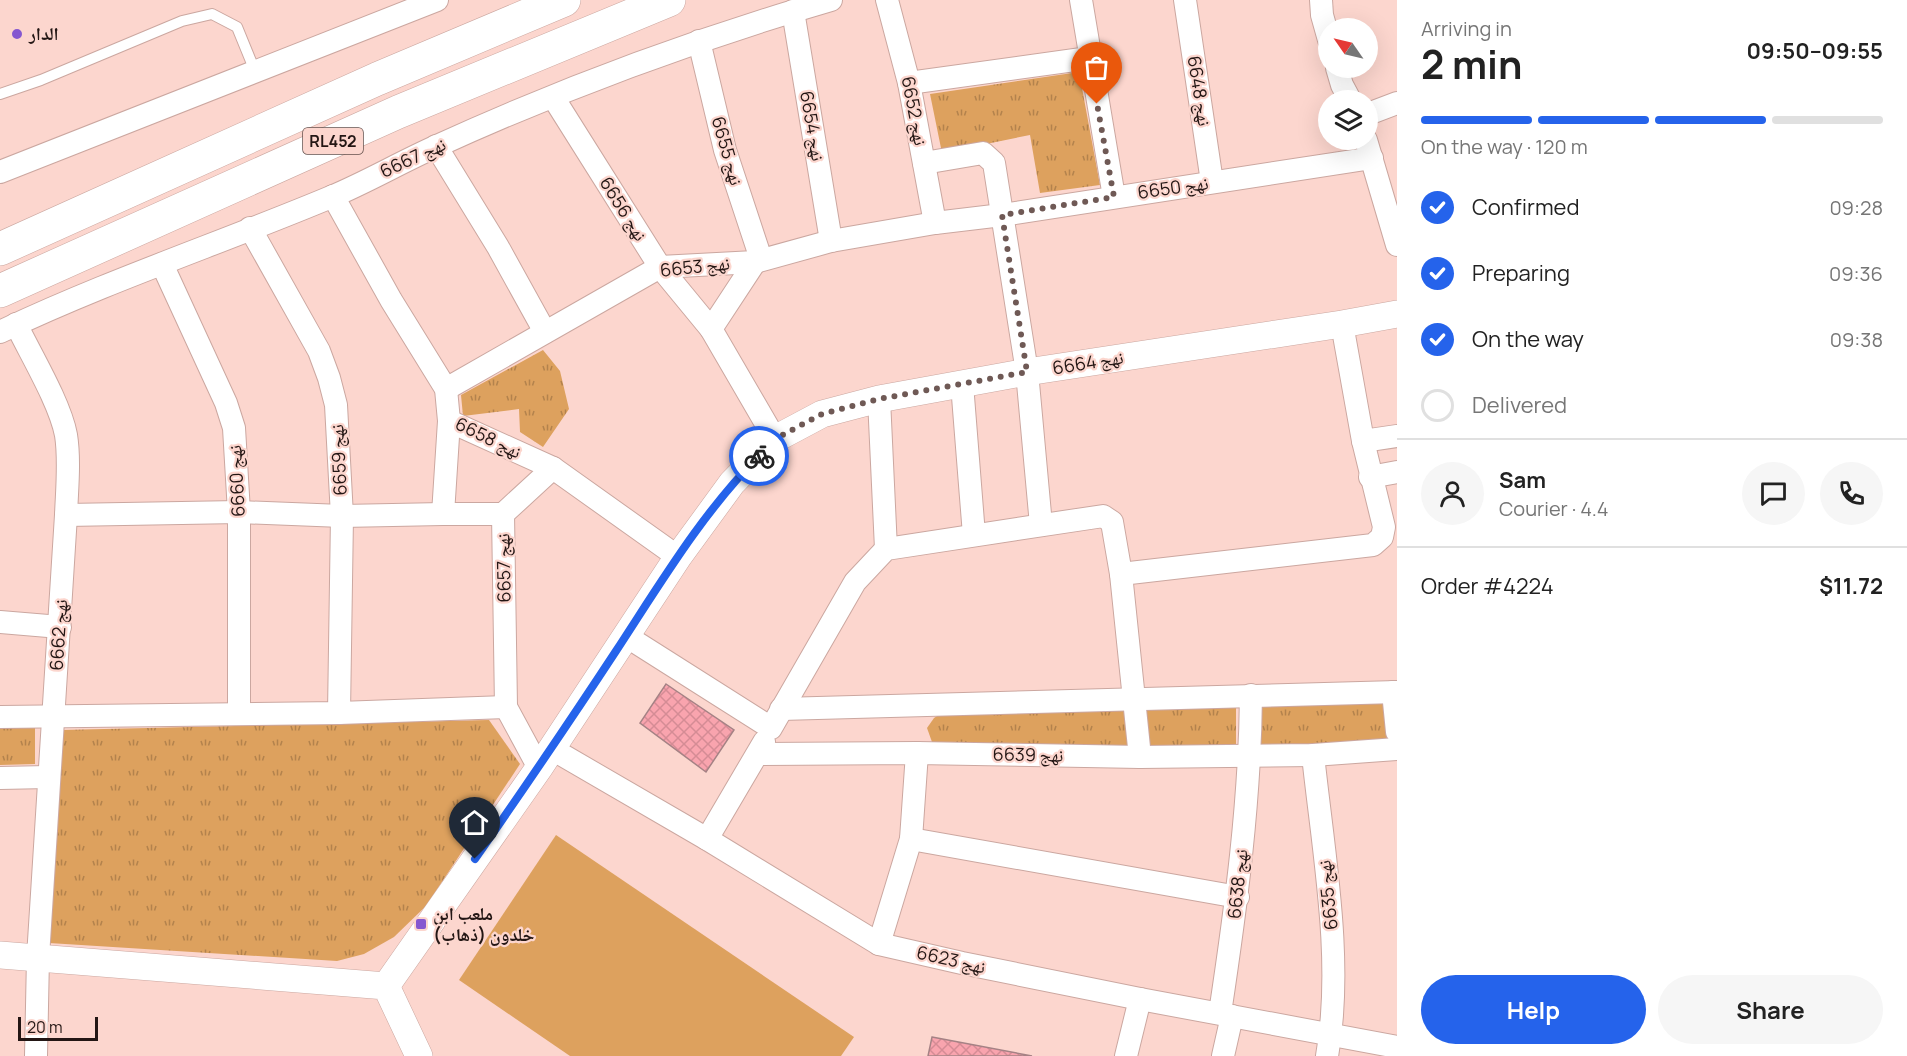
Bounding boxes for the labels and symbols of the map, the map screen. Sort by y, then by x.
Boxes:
north arrow [1318,18,1378,78]
place label: الدار [28,21,59,45]
marker: الدار [10,27,24,41]
pin [1071,42,1122,104]
street label: نهج 6648 [1182,54,1217,128]
street label: نهج 6652 [896,74,933,148]
street label: نهج 6654 [794,89,831,163]
street label: نهج 6655 [706,114,749,188]
road number: RL452 [303,128,363,154]
street label: نهج 6667 [376,131,450,184]
street label: نهج 6650 [1136,170,1210,205]
street label: نهج 6656 [594,172,653,246]
street label: نهج 6653 [659,250,731,283]
street label: نهج 6664 [1051,345,1125,380]
street label: نهج 6658 [451,411,525,464]
street label: نهج 6659 [324,424,353,496]
courier [729,426,789,486]
street label: نهج 6660 [222,444,251,518]
street label: نهج 6657 [490,533,517,603]
street label: نهج 6662 [44,599,73,671]
street label: نهج 6639 [992,741,1064,768]
pin [449,797,500,859]
street label: نهج 6638 [1221,848,1254,920]
street label: نهج 6635 [1311,859,1344,931]
place label: ملعب ابن خلدون (ذهاب) [433,901,535,946]
marker: ملعب ابن خلدون (ذهاب) [414,917,428,931]
street label: نهج 6623 [914,939,988,980]
scale bar [18,1014,98,1042]

